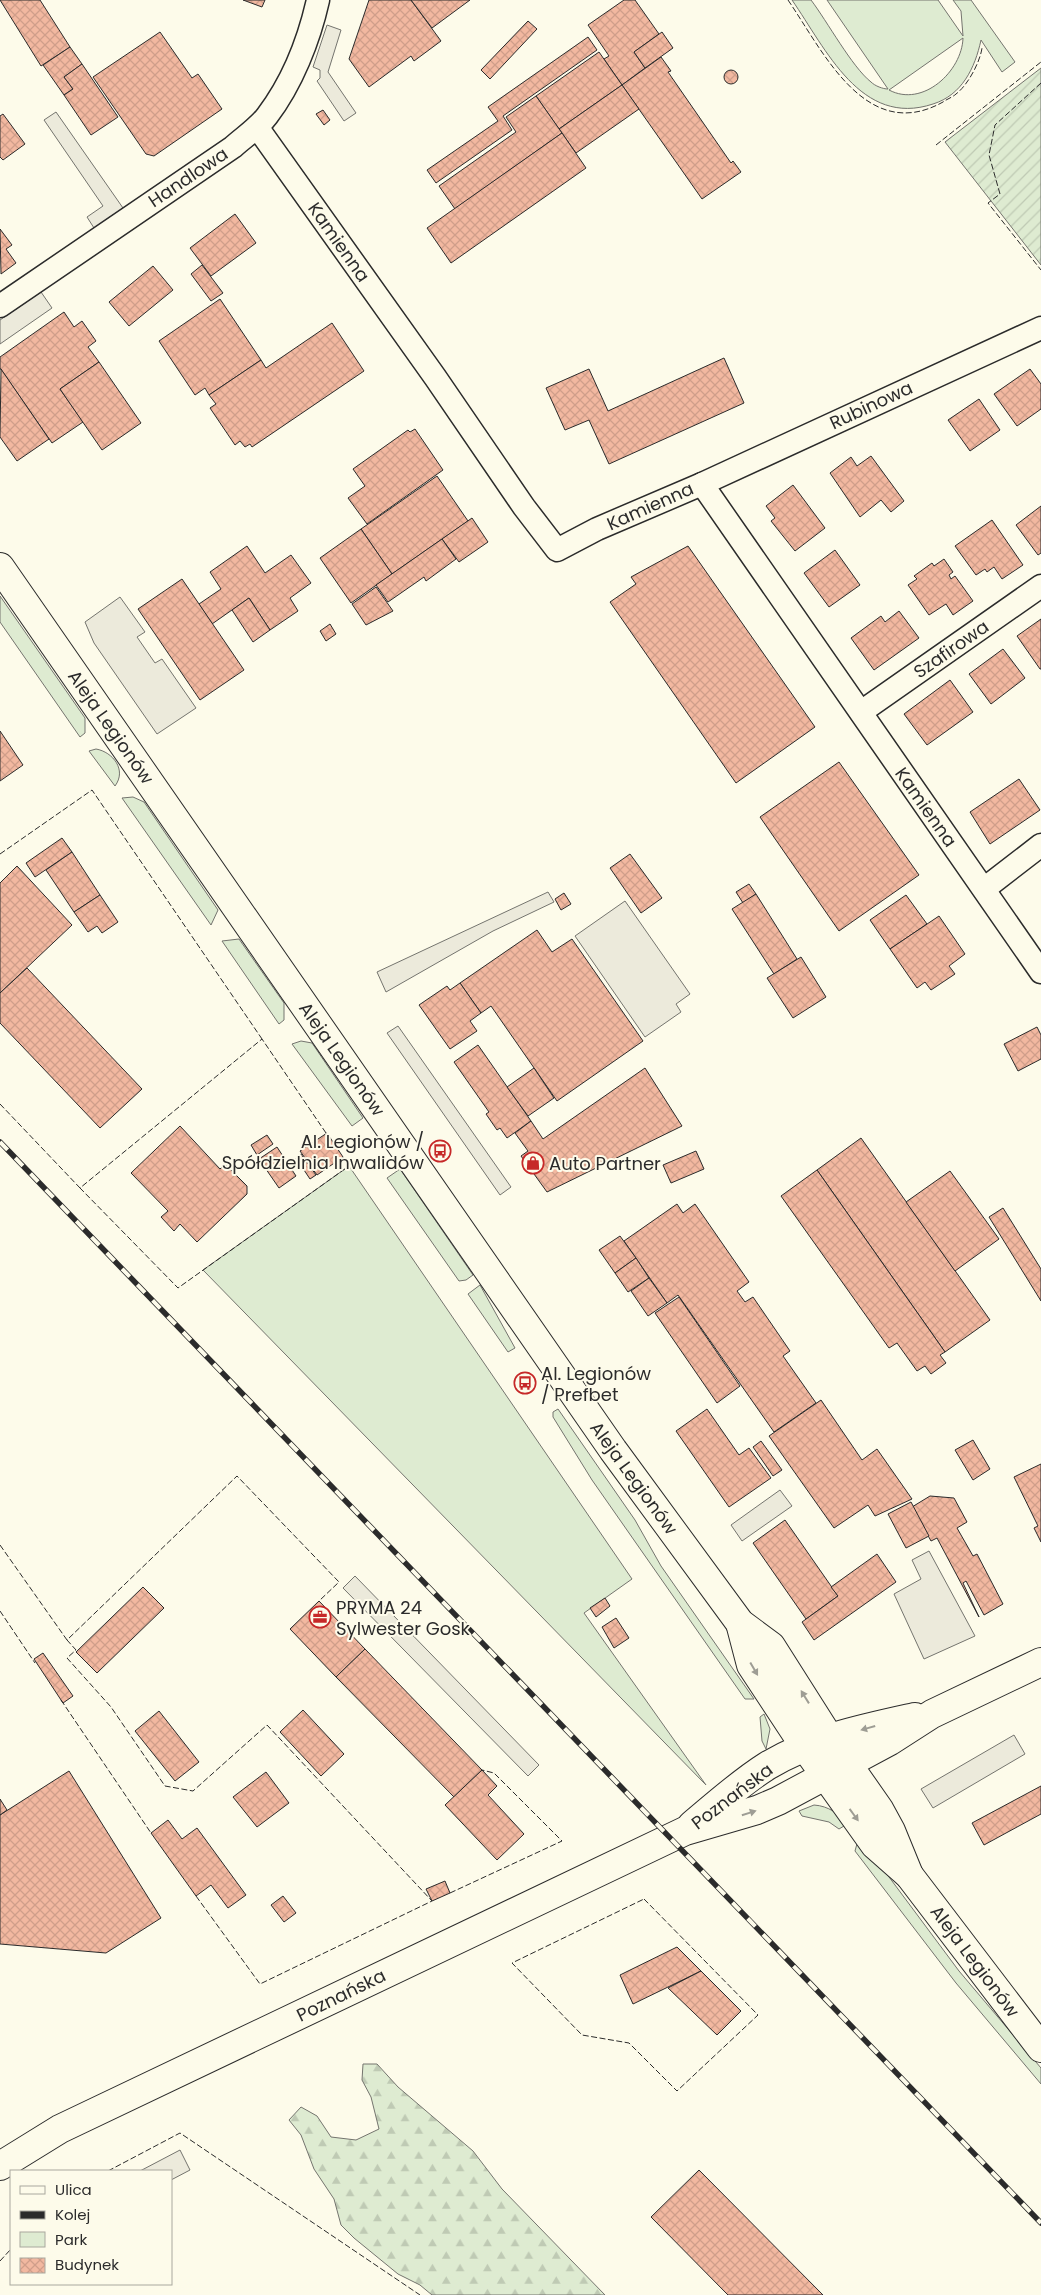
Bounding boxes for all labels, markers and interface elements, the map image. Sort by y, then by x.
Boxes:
street label: Handlowa [143,141,233,213]
street label: Kamienna [302,197,376,287]
street label: Rubinowa [825,375,917,435]
street label: Kamienna [603,476,697,536]
street label: Szafirowa [908,614,994,684]
street label: Aleja Legionów [62,665,160,789]
street label: Kamienna [889,762,963,852]
street label: Aleja Legionów [293,997,391,1121]
place label: Al. Legionów / Spółdzielnia Inwalidów [222,1129,424,1175]
bus stop icon: Al. Legionów / Spółdzielnia Inwalidów [428,1139,452,1163]
shop icon: Auto Partner [521,1151,545,1175]
place label: Auto Partner [549,1151,661,1176]
place label: Al. Legionów / Prefbet [541,1361,651,1407]
bus stop icon: Al. Legionów / Prefbet [513,1371,537,1395]
street label: Aleja Legionów [585,1416,684,1540]
place label: PRYMA 24 Sylwester Gosk [336,1595,471,1641]
office icon: PRYMA 24 Sylwester Gosk [308,1605,332,1629]
one-way arrow [750,1661,758,1676]
one-way arrow [800,1691,809,1704]
one-way arrow [860,1725,875,1733]
street label: Poznańska [686,1757,778,1835]
one-way arrow [742,1808,757,1816]
one-way arrow [849,1808,859,1822]
street label: Aleja Legionów [925,1900,1025,2022]
street label: Poznańska [292,1963,390,2027]
legend [10,2170,172,2285]
text: Ulica [55,2179,92,2200]
text: Kolej [55,2204,90,2225]
text: Park [55,2229,87,2250]
text: Budynek [55,2254,119,2275]

